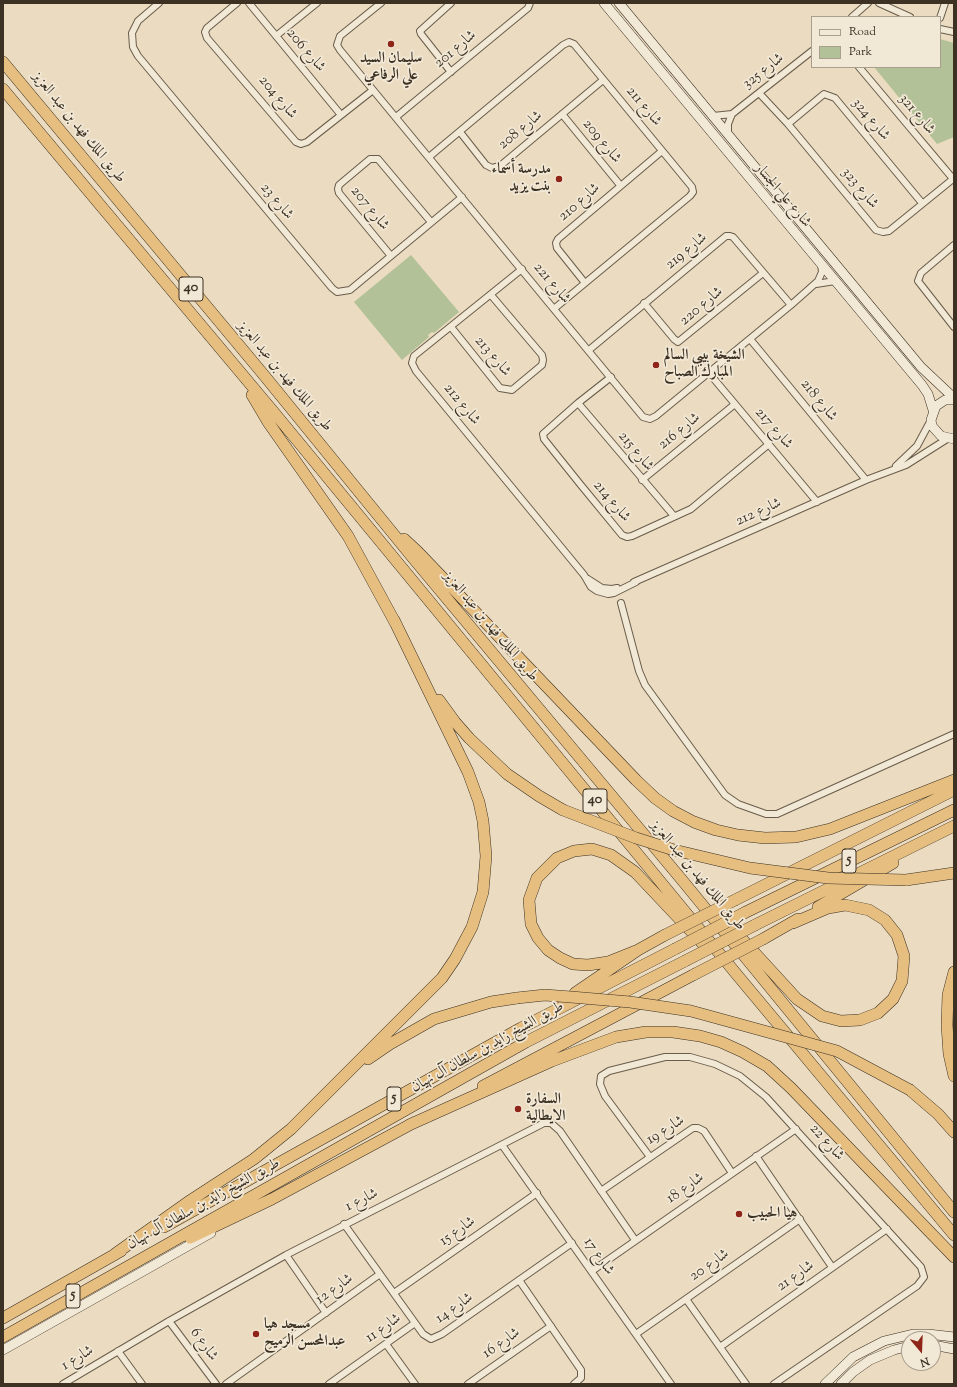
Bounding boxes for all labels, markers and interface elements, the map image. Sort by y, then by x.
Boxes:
legend [811,16,941,68]
text: Road [849,23,876,41]
street label: شارع 206 [282,25,328,77]
street label: شارع 201 [431,27,481,73]
marker: سليمان السيد علي الرفاعي [386,39,396,49]
text: Park [849,43,872,61]
place label: سليمان السيد علي الرفاعي [360,50,422,85]
street label: شارع 325 [740,50,788,94]
street label: طريق الملك فهد بن عبد العزيز [27,69,129,187]
street label: شارع 204 [254,73,300,123]
street label: شارع 211 [621,83,665,131]
street label: شارع 321 [894,91,938,139]
street label: شارع 324 [847,95,893,145]
street label: شارع 208 [495,108,547,154]
street label: شارع 209 [578,116,624,168]
street label: شارع علي الجسار [750,160,814,232]
place label: مدرسة أسماء بنت يزيد [492,161,551,196]
street label: شارع 323 [837,165,881,213]
marker: مدرسة أسماء بنت يزيد [554,174,564,184]
street label: شارع 23 [256,180,296,224]
street label: شارع 210 [556,180,604,226]
street label: شارع 207 [346,183,392,235]
street label: شارع 219 [662,230,712,274]
street label: شارع 221 [529,260,573,308]
road number: 40 [179,277,203,301]
street label: شارع 220 [677,284,727,330]
street label: طريق الملك فهد بن عبد العزيز [233,318,335,436]
street label: شارع 213 [470,333,514,381]
place label: الشيخة بيبي السالم المبارك الصباح [664,347,745,382]
marker: الشيخة بيبي السالم المبارك الصباح [651,360,661,370]
street label: شارع 218 [796,376,840,426]
street label: شارع 212 [439,381,483,429]
street label: شارع 217 [750,405,796,453]
street label: شارع 216 [655,410,705,454]
street label: شارع 215 [613,428,657,476]
street label: شارع 214 [588,477,634,527]
street label: شارع 212 [733,495,785,531]
street label: طريق الملك فهد بن عبد العزيز [439,568,541,686]
road number: 40 [583,789,607,813]
street label: طريق الملك فهد بن عبد العزيز [646,817,748,935]
road number: 5 [842,849,856,873]
street label: طريق الشيخ زايد بن سلطان آل نهيان [408,998,568,1098]
road number: 5 [387,1087,401,1111]
place label: السفارة الايطالية [526,1091,565,1126]
marker: السفارة الايطالية [513,1104,523,1114]
street label: شارع 19 [644,1112,688,1150]
street label: شارع 22 [805,1121,847,1165]
street label: طريق الشيخ زايد بن سلطان آل نهيان [124,1155,284,1255]
street label: شارع 18 [664,1170,708,1208]
street label: شارع 1 [343,1185,381,1217]
place label: هيا الحبيب [747,1205,797,1223]
marker: هيا الحبيب [734,1209,744,1219]
street label: شارع 15 [437,1213,479,1251]
street label: شارع 17 [579,1235,617,1279]
street label: شارع 20 [687,1246,733,1286]
street label: شارع 21 [774,1258,818,1296]
street label: شارع 12 [313,1271,357,1309]
road number: 5 [66,1284,80,1308]
street label: شارع 14 [433,1290,477,1328]
street label: شارع 11 [363,1310,405,1348]
place label: مسجد هيا عبدالمحسن الرميح [264,1316,346,1351]
street label: شارع 6 [185,1325,221,1365]
street label: شارع 16 [480,1325,524,1363]
marker: مسجد هيا عبدالمحسن الرميح [251,1329,261,1339]
north arrow [901,1331,941,1371]
street label: شارع 1 [59,1342,97,1376]
text: N [918,1352,931,1370]

